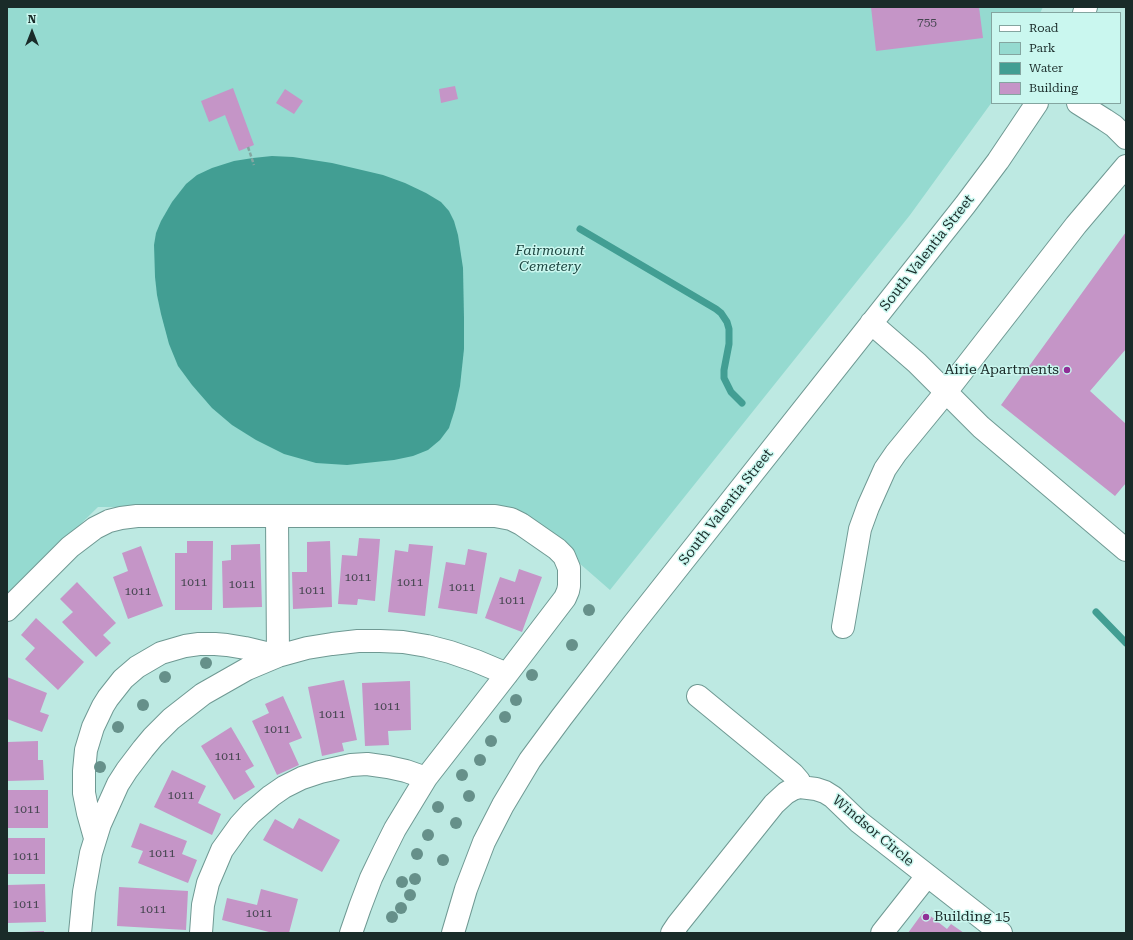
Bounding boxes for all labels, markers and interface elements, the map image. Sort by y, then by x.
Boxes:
north arrow [12,12,52,52]
legend [991,12,1121,104]
text: N [28,13,36,26]
house number: 755 [917,15,937,29]
text: Road [1029,21,1058,35]
text: Park [1029,41,1055,55]
text: Water [1029,61,1063,75]
text: Building [1029,81,1078,95]
street label: South Valentia Street [877,192,977,314]
park label: Fairmount Cemetery [515,243,585,276]
place label: Airie Apartments [944,362,1059,378]
marker: Airie Apartments [1062,365,1072,375]
street label: South Valentia Street [676,446,776,568]
house number: 1011 [345,570,371,584]
house number: 1011 [181,575,207,589]
house number: 1011 [397,575,423,589]
house number: 1011 [229,577,255,591]
house number: 1011 [449,580,475,594]
house number: 1011 [299,583,325,597]
house number: 1011 [125,584,151,598]
house number: 1011 [499,593,525,607]
house number: 1011 [374,699,400,713]
house number: 1011 [319,707,345,721]
house number: 1011 [264,722,290,736]
house number: 1011 [215,749,241,763]
house number: 1011 [168,788,194,802]
street label: Windsor Circle [829,792,917,870]
house number: 1011 [14,802,40,816]
house number: 1011 [149,846,175,860]
house number: 1011 [13,849,39,863]
house number: 1011 [13,897,39,911]
house number: 1011 [140,902,166,916]
house number: 1011 [246,906,272,920]
place label: Building 15 [934,909,1010,925]
marker: Building 15 [921,912,931,922]

